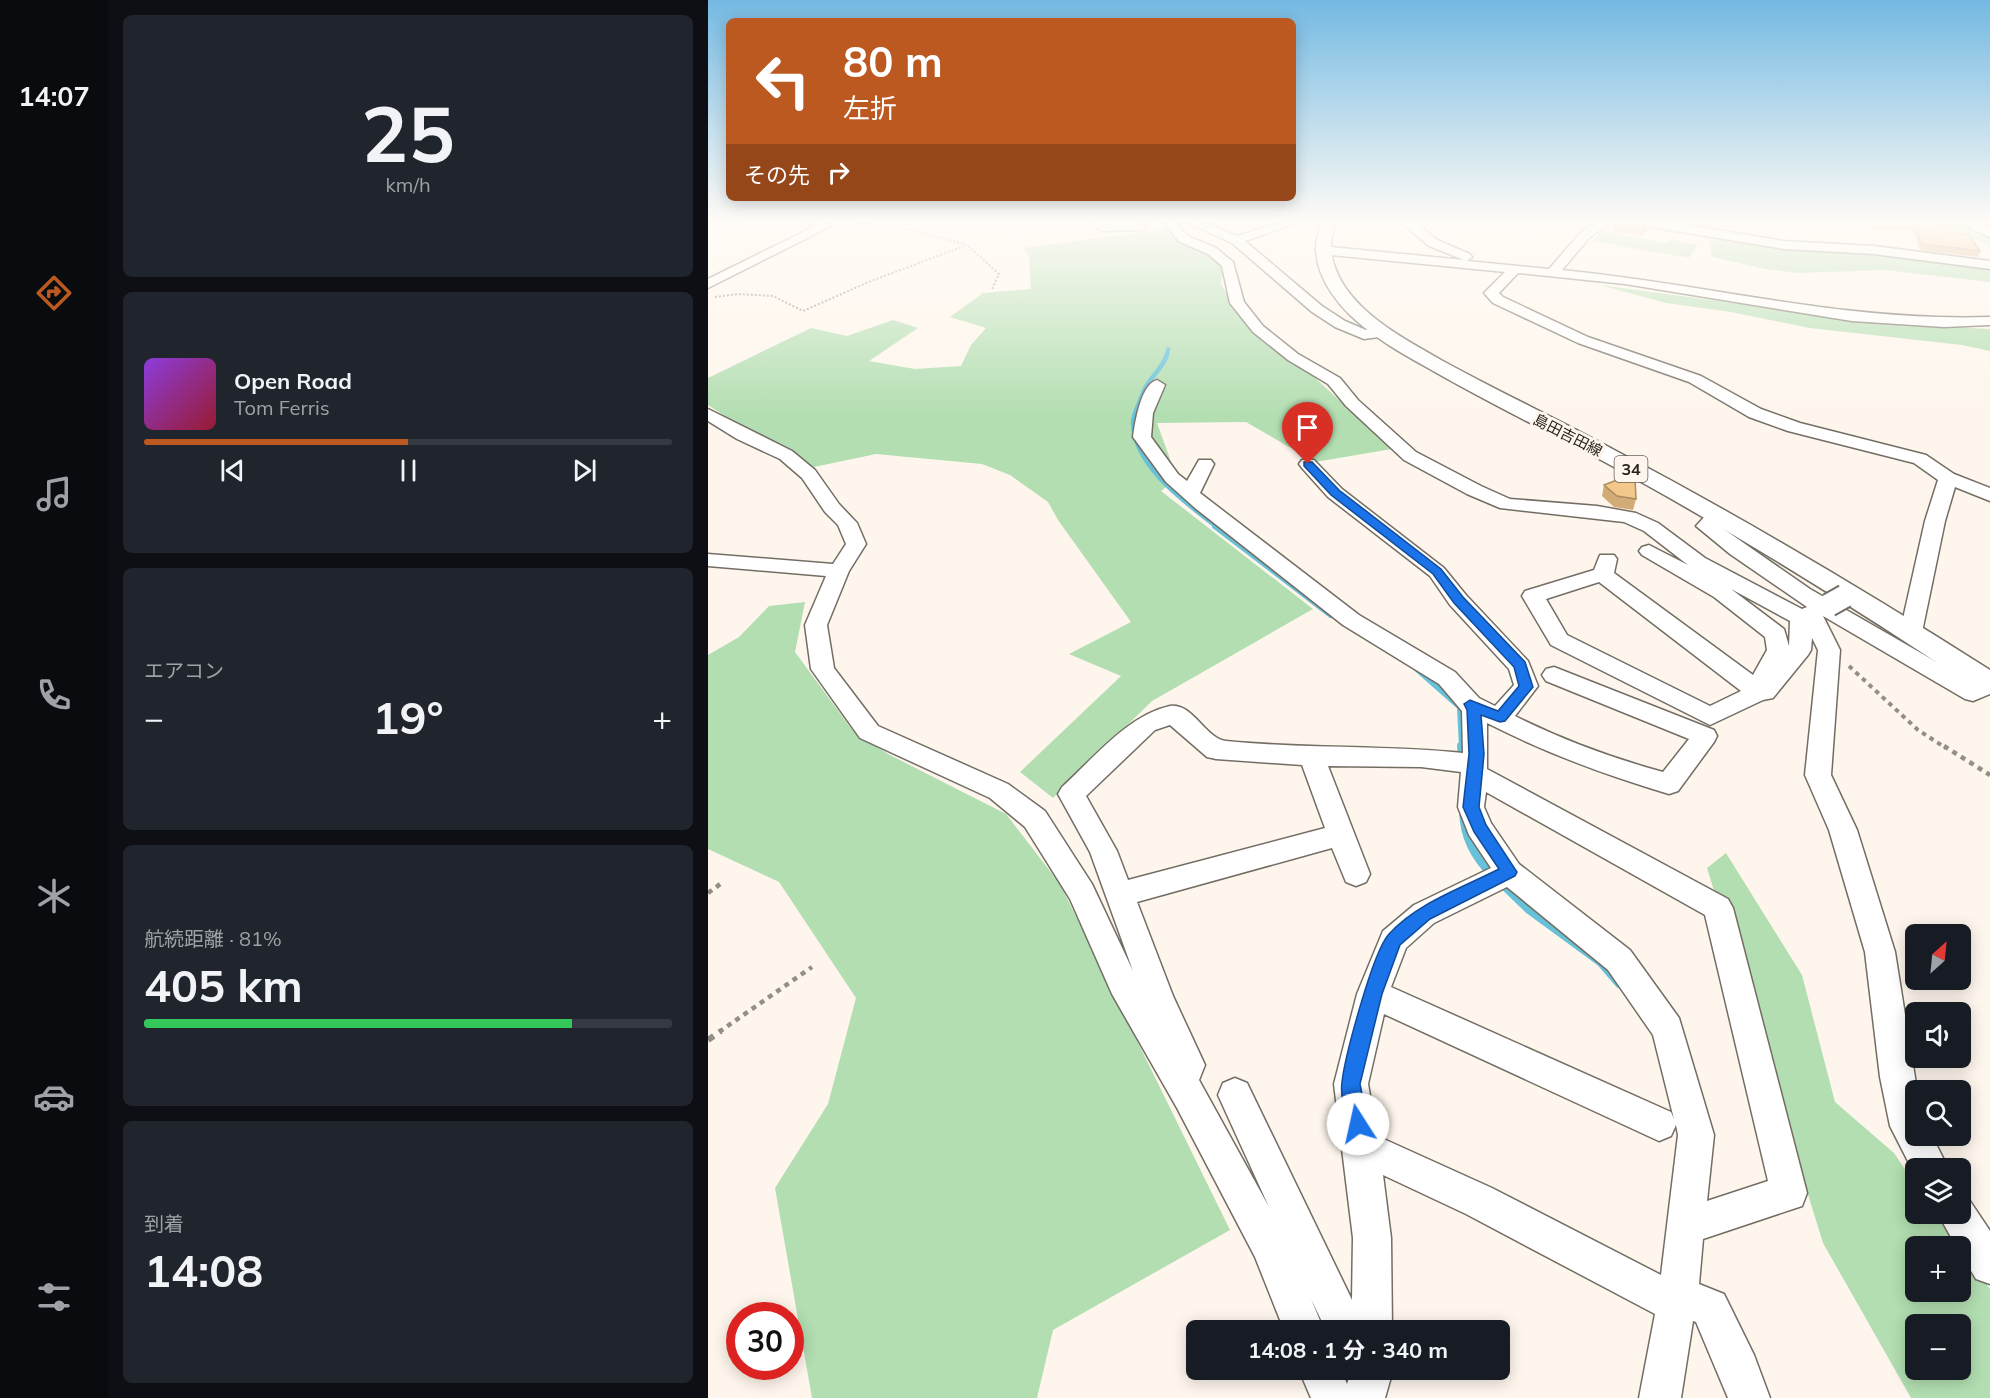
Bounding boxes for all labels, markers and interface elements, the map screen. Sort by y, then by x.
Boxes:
text: 80 m [843,35,943,88]
icon: left [744,42,822,120]
text: 14:07 [18,79,90,113]
text: 25 [361,84,455,182]
text: 左折 [843,91,897,125]
icon: right [822,156,855,189]
text: その先 [744,161,810,189]
text: km/h [385,172,431,197]
icon: directions [33,272,75,314]
text: Open Road [234,367,352,395]
text: Tom Ferris [234,395,330,420]
pin [1282,402,1333,464]
street label: 島田吉田線 [1530,410,1606,460]
icon: arrive [1291,411,1324,444]
icon: previous [216,454,249,487]
icon: pause [392,454,425,487]
icon: next [568,454,601,487]
road number: 34 [1614,456,1648,482]
icon: music [33,473,75,515]
text: エアコン [144,658,224,683]
icon: phone [33,674,75,716]
text: 19° [372,689,444,745]
text: − [144,697,164,738]
text: + [652,697,672,738]
icon: climate [33,875,75,917]
north arrow [1905,924,1971,990]
map controls [1905,924,1971,1380]
text: 航続距離 · 81% [144,926,282,951]
text: 405 km [144,957,303,1013]
button: sound [1905,1002,1971,1068]
icon: car [33,1076,75,1118]
button: search [1905,1080,1971,1146]
position arrow [1326,1092,1390,1156]
button: layers [1905,1158,1971,1224]
text: 到着 [144,1211,184,1236]
button: + [1905,1236,1971,1302]
text: 14:08 [144,1242,263,1298]
icon: filters [33,1276,75,1318]
speed limit sign: 30 [726,1302,804,1380]
button: − [1905,1314,1971,1380]
text: 14:08 · 1 分 · 340 m [1248,1336,1448,1364]

